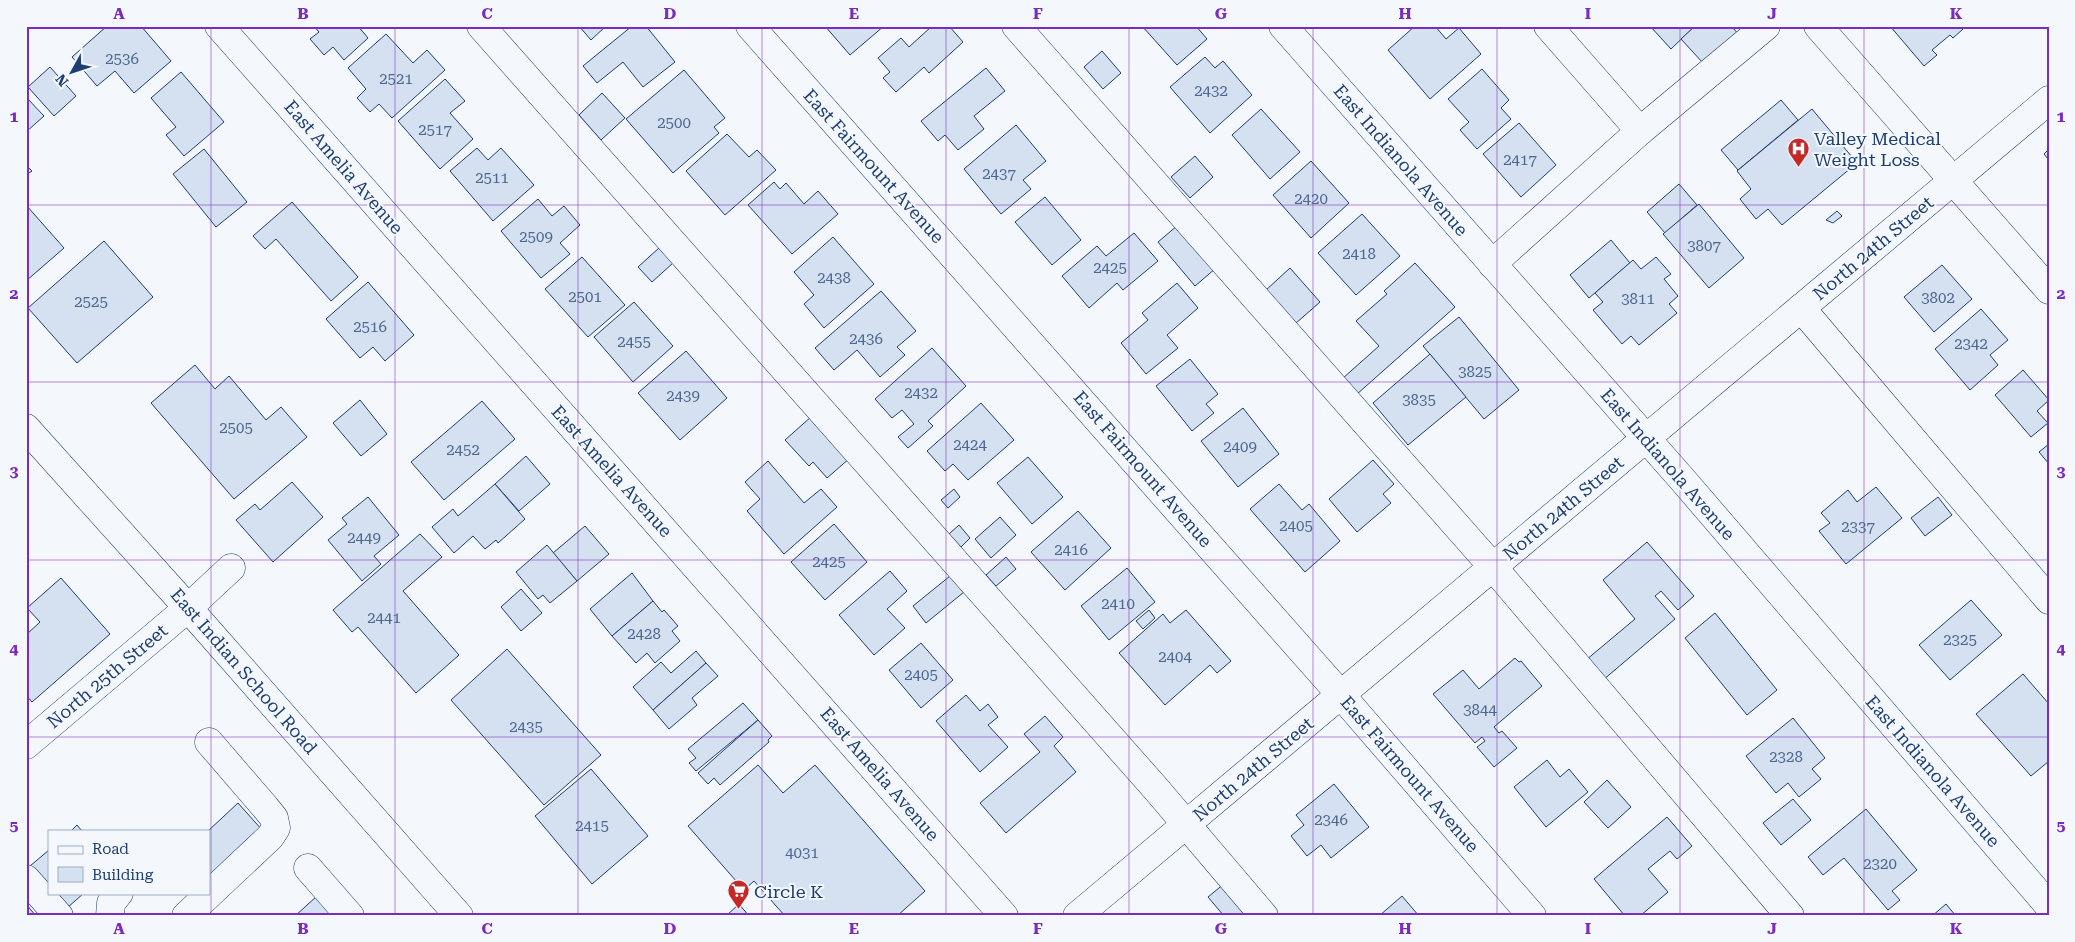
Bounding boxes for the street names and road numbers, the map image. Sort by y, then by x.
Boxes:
street label: East Indianola Avenue [1330,80,1473,240]
street label: East Fairmount Avenue [799,85,949,247]
street label: East Amelia Avenue [280,96,408,238]
street label: North 24th Street [1809,191,1938,304]
street label: East Indianola Avenue [1597,384,1740,544]
street label: East Fairmount Avenue [1069,387,1217,551]
street label: East Amelia Avenue [547,401,677,541]
street label: North 24th Street [1499,451,1628,564]
street label: East Indian School Road [166,584,322,758]
street label: North 25th Street [43,619,172,732]
street label: East Indianola Avenue [1862,691,2005,851]
street label: East Fairmount Avenue [1336,692,1484,856]
street label: East Amelia Avenue [816,703,944,845]
street label: North 24th Street [1189,712,1318,825]

